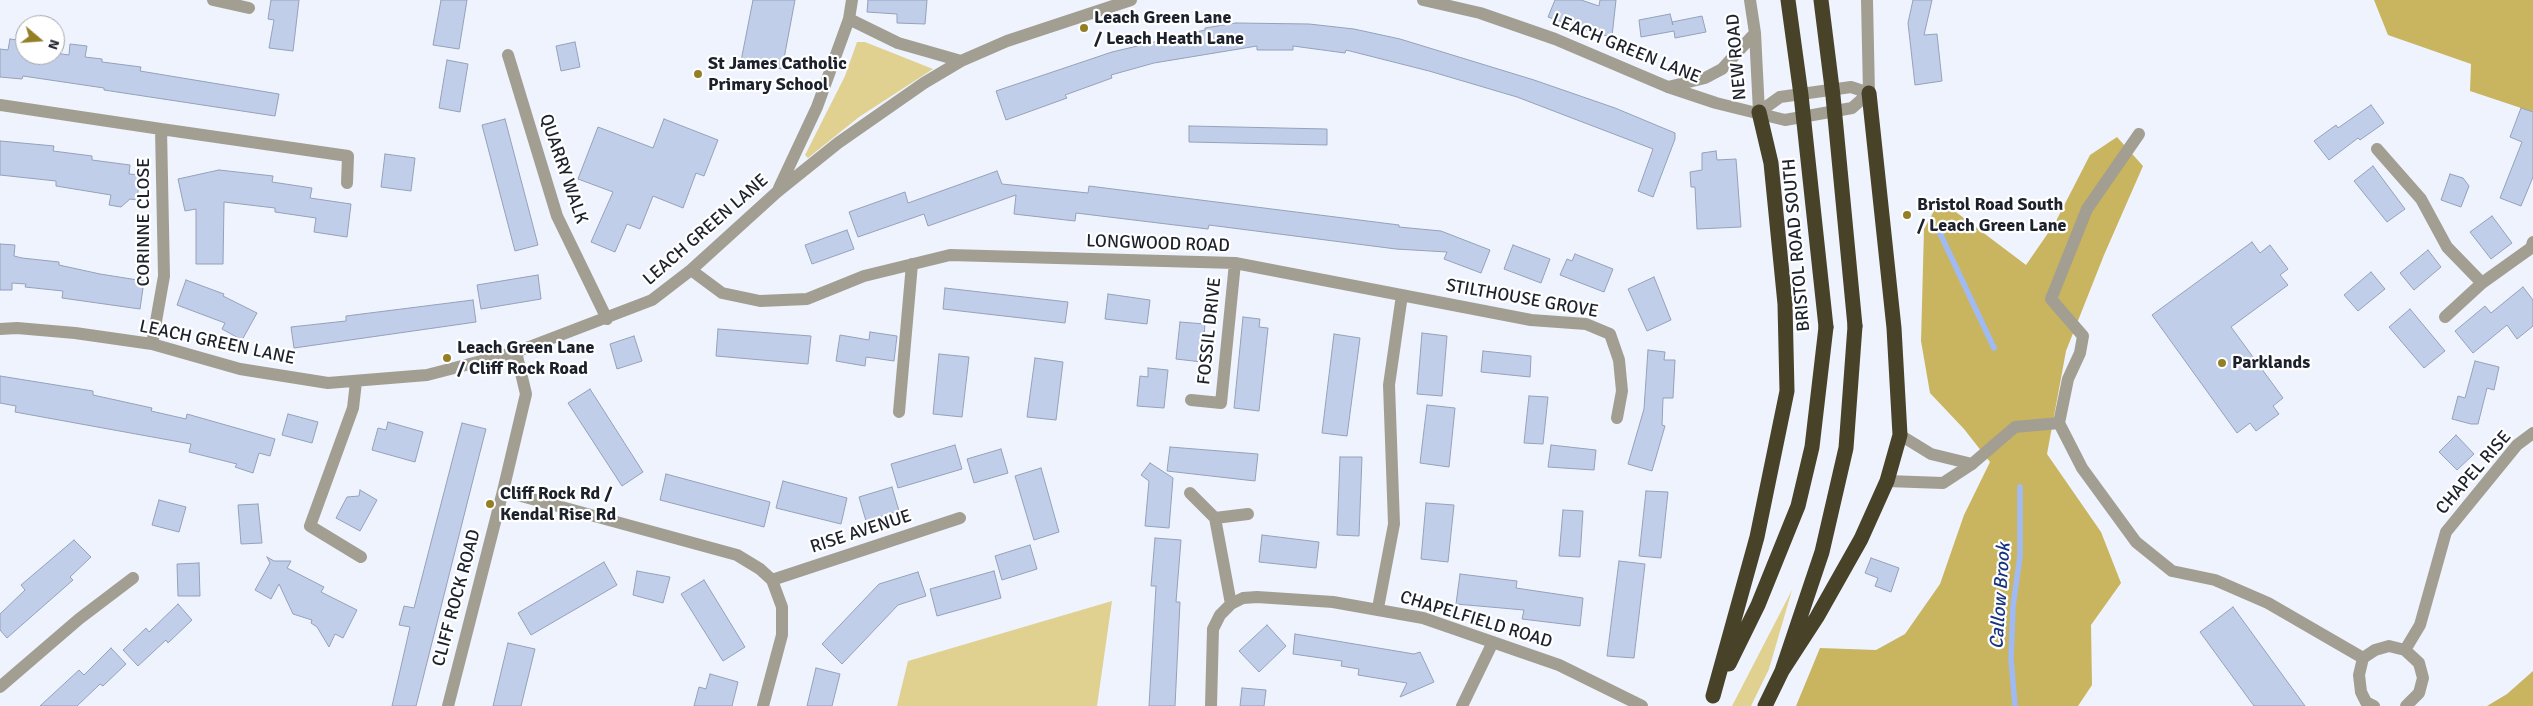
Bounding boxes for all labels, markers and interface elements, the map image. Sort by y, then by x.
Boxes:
place label: Leach Green Lane / Leach Heath Lane [1094,7,1244,50]
street label: LEACH GREEN LANE [1548,9,1704,89]
street label: NEW ROAD [1722,13,1752,101]
north arrow [15,15,65,65]
marker: Leach Green Lane / Leach Heath Lane [1078,22,1090,34]
text: N [44,37,63,52]
place label: St James Catholic Primary School [708,53,847,96]
marker: St James Catholic Primary School [692,68,704,80]
street label: QUARRY WALK [534,111,592,227]
street label: CORINNE CLOSE [133,157,155,287]
street label: BRISTOL ROAD SOUTH [1779,158,1815,332]
street label: LEACH GREEN LANE [639,170,773,290]
place label: Bristol Road South / Leach Green Lane [1917,194,2066,236]
marker: Bristol Road South / Leach Green Lane [1901,209,1913,221]
street label: LONGWOOD ROAD [1086,231,1230,257]
street label: STILTHOUSE GROVE [1444,275,1600,323]
street label: FOSSIL DRIVE [1194,276,1226,386]
street label: LEACH GREEN LANE [137,316,297,370]
place label: Leach Green Lane / Cliff Rock Road [457,337,594,379]
marker: Leach Green Lane / Cliff Rock Road [441,352,453,364]
place label: Parklands [2232,352,2310,374]
marker: Parklands [2216,357,2228,369]
street label: CHAPEL RISE [2432,427,2516,519]
place label: Cliff Rock Rd / Kendal Rise Rd [500,483,616,526]
marker: Cliff Rock Rd / Kendal Rise Rd [484,498,496,510]
street label: RISE AVENUE [808,505,914,559]
street label: CLIFF ROCK ROAD [428,527,486,669]
water label: Callow Brook [1986,542,2016,650]
street label: CHAPELFIELD ROAD [1397,587,1555,653]

